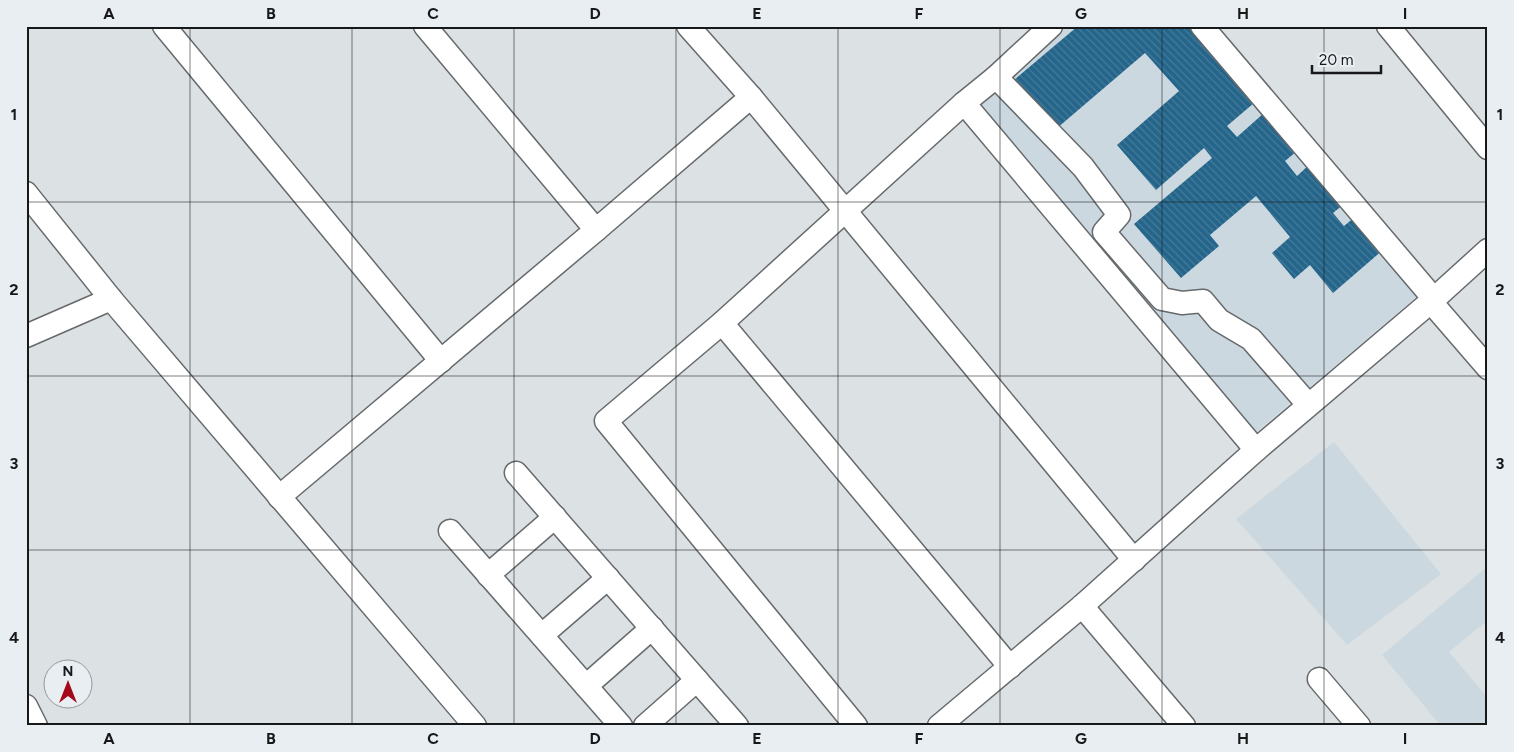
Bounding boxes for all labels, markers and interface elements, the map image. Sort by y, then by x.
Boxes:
text: A [103,4,115,23]
text: B [266,4,276,23]
text: C [427,4,439,23]
text: D [589,4,601,23]
text: E [752,4,762,23]
text: F [915,4,924,23]
text: G [1075,4,1087,23]
text: H [1237,4,1249,23]
text: I [1403,4,1407,23]
scale bar [1312,42,1380,74]
text: 20 m [1319,51,1353,69]
text: 1 [11,105,17,124]
text: 1 [1497,105,1503,124]
text: 2 [9,280,19,299]
text: 2 [1495,280,1505,299]
text: 3 [10,454,19,473]
text: 3 [1496,454,1505,473]
text: 4 [9,628,19,647]
text: 4 [1495,628,1505,647]
north arrow [42,660,92,710]
text: N [63,663,73,680]
text: A [103,729,115,748]
text: B [266,729,276,748]
text: C [427,729,439,748]
text: D [589,729,601,748]
text: E [752,729,762,748]
text: F [915,729,924,748]
text: G [1075,729,1087,748]
text: H [1237,729,1249,748]
text: I [1403,729,1407,748]

